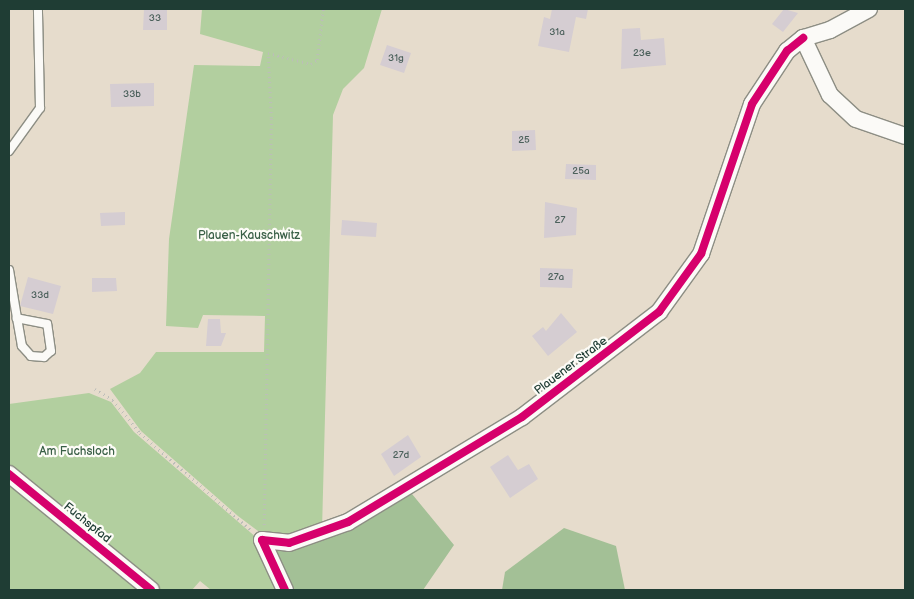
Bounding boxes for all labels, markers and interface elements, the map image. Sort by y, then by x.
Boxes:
house number: 33 [149,13,161,25]
house number: 31a [549,27,565,39]
house number: 23e [633,48,651,60]
house number: 31g [388,53,404,65]
house number: 33b [123,89,141,101]
house number: 25 [518,135,530,147]
house number: 25a [572,166,590,178]
house number: 27 [555,215,565,227]
park label: Plauen-Kauschwitz [198,229,300,243]
house number: 27a [548,272,564,284]
house number: 33d [31,290,49,302]
street label: Plauener Straße [532,334,610,398]
park label: Am Fuchsloch [39,445,115,459]
house number: 27d [393,450,409,462]
street label: Fuchspfad [61,500,113,546]

